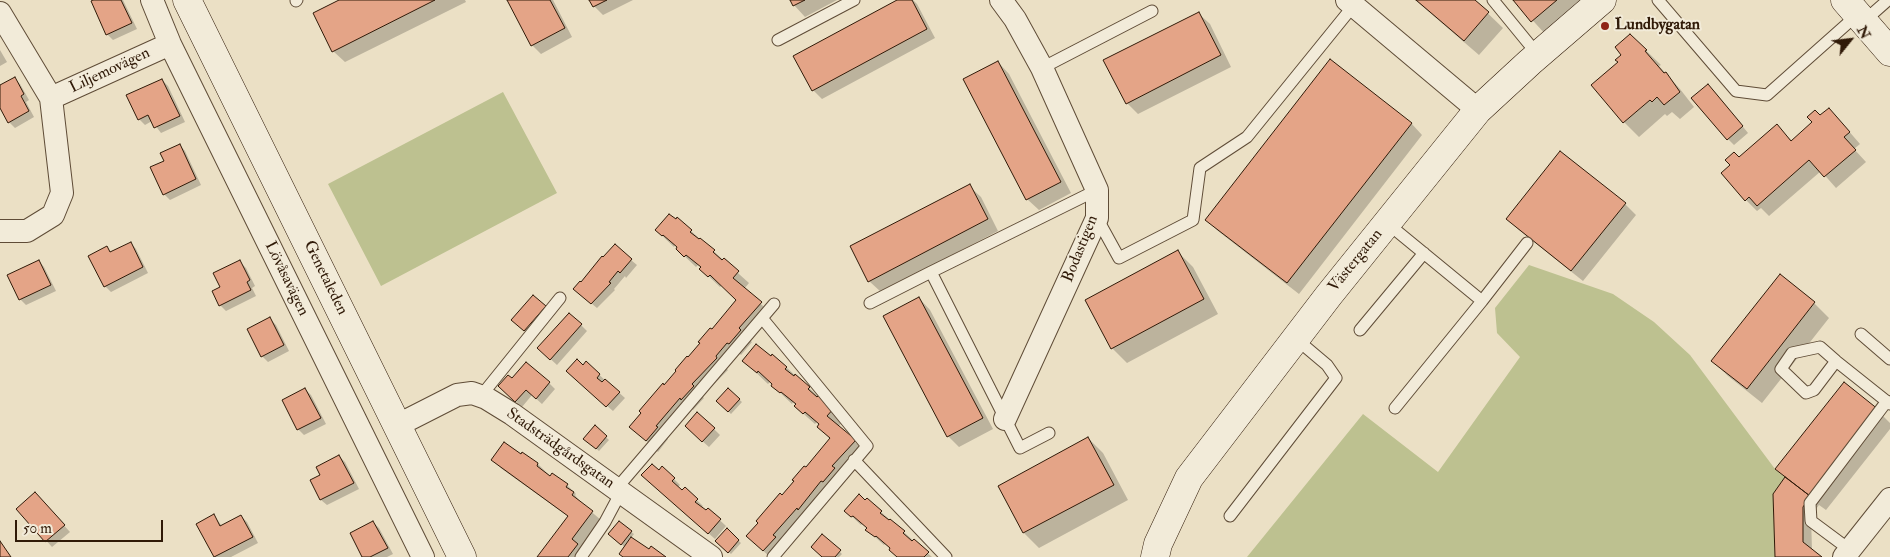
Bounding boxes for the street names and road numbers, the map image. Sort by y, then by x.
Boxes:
street label: Liljemovägen [67,44,153,98]
street label: Bodastigen [1059,213,1103,285]
street label: Västergatan [1325,226,1387,296]
street label: Genetaleden [299,238,351,318]
street label: Lövåsavägen [260,239,312,319]
street label: Stadsträdgårdsgatan [502,404,618,494]

